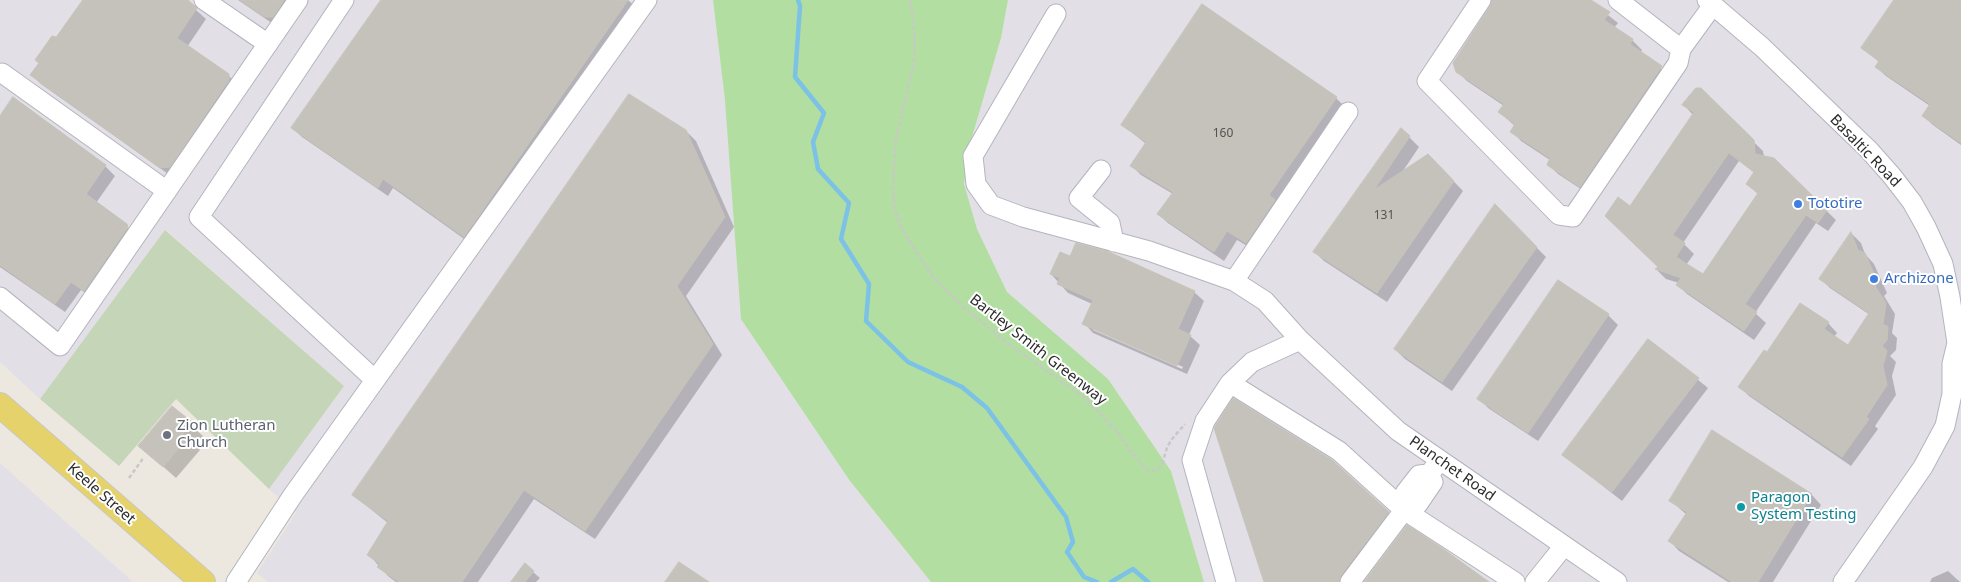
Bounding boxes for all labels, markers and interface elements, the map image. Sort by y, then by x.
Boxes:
street label: Basaltic Road [1826,111,1904,191]
house number: 160 [1213,127,1233,141]
place label: Tototire [1808,195,1862,213]
marker: Tototire [1792,198,1804,210]
house number: 131 [1374,209,1394,223]
place label: Archizone [1884,270,1954,288]
marker: Archizone [1868,273,1880,285]
street label: Bartley Smith Greenway [966,291,1110,409]
place label: Zion Lutheran Church [177,417,276,452]
marker: Zion Lutheran Church [161,429,173,441]
street label: Planchet Road [1406,433,1498,505]
street label: Keele Street [63,460,139,528]
place label: Paragon System Testing [1751,489,1857,524]
marker: Paragon System Testing [1735,501,1747,513]

